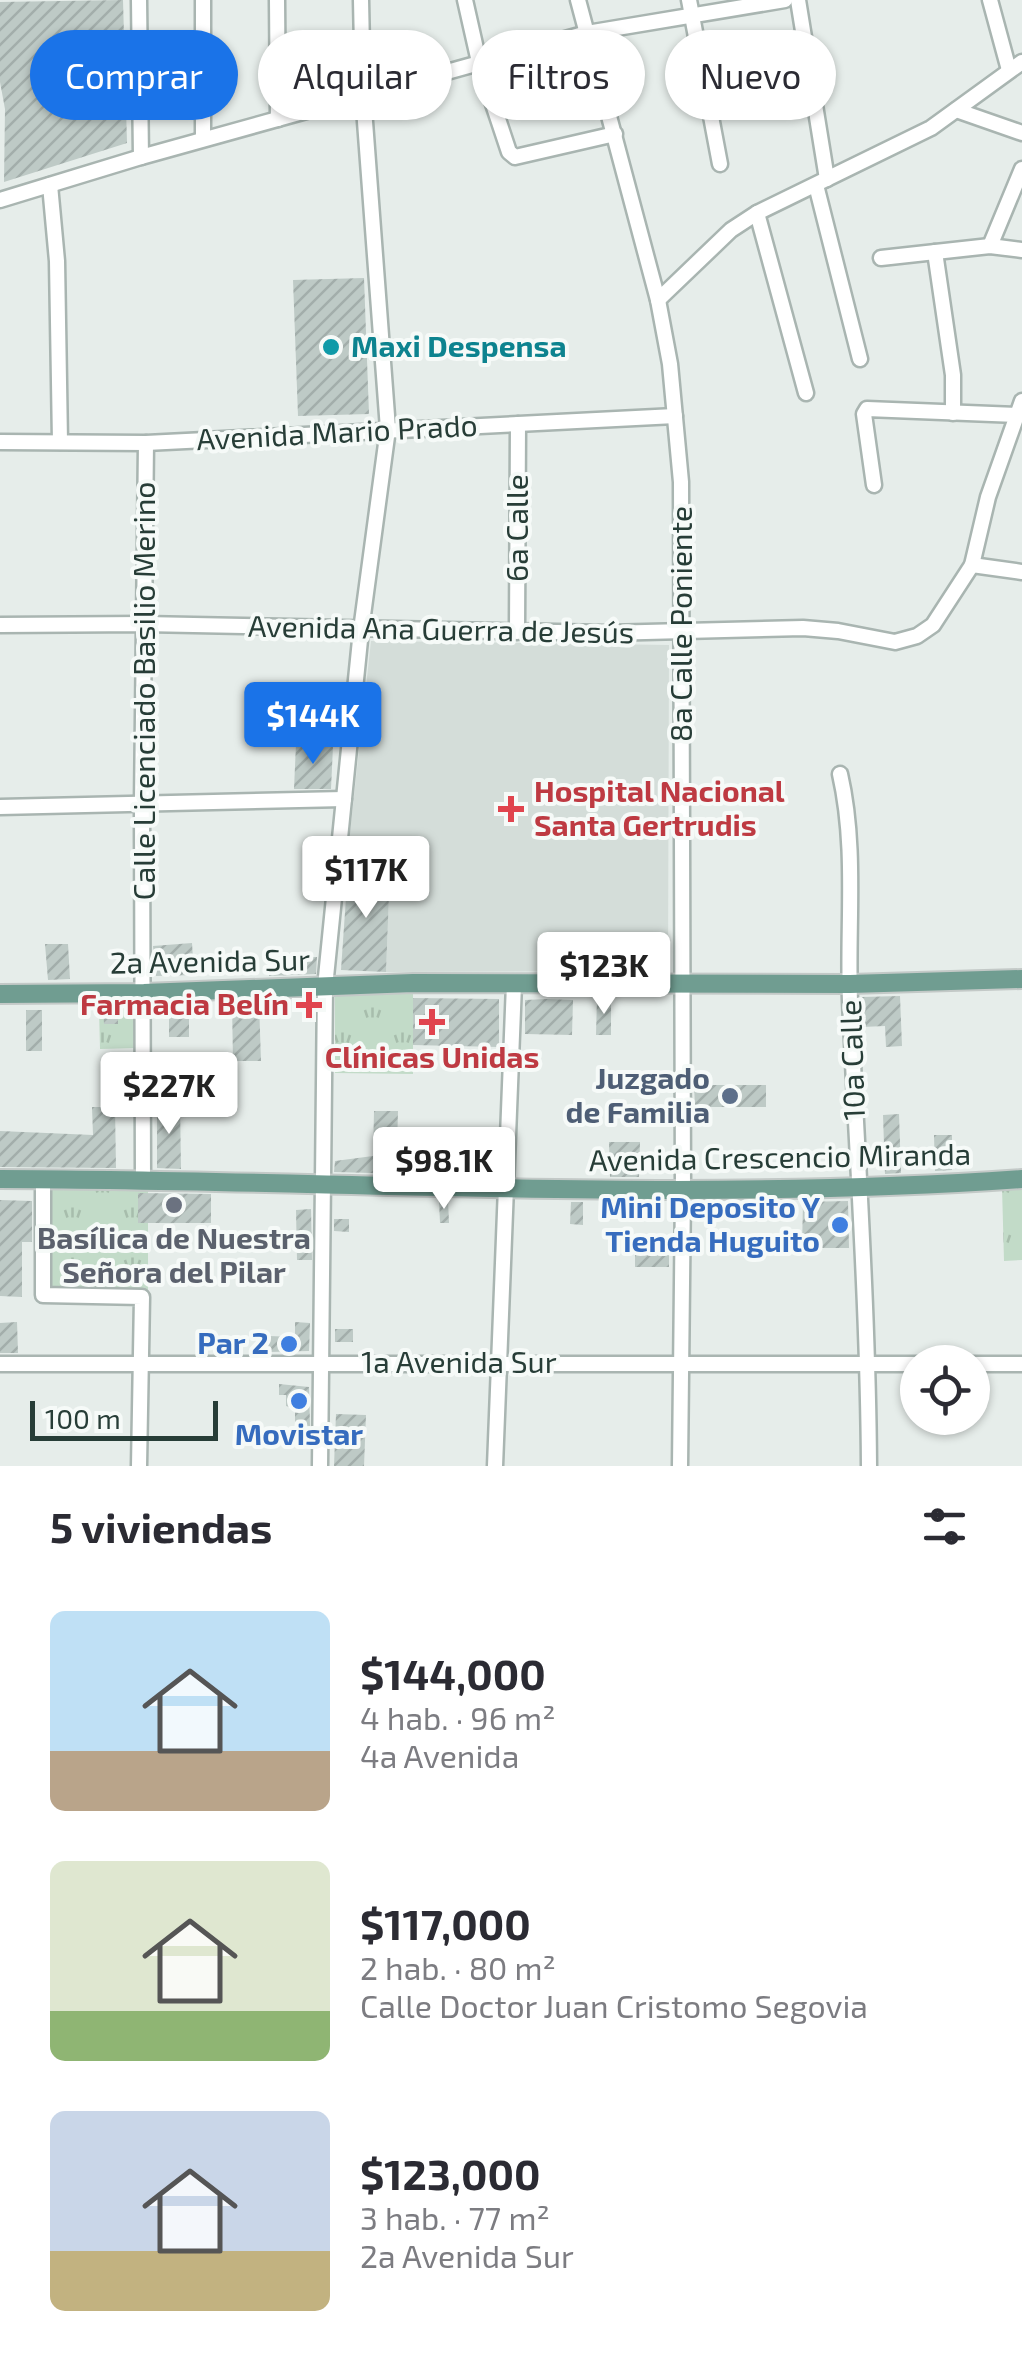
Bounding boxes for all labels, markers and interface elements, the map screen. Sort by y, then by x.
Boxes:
chip: Comprar [30,30,238,120]
chip: Alquilar [258,30,452,120]
chip: Filtros [472,30,645,120]
chip: Nuevo [665,30,836,120]
place label: Maxi Despensa [351,327,567,363]
marker: Maxi Despensa [320,336,342,358]
street label: Avenida Mario Prado [195,406,478,456]
street label: 6a Calle [498,474,534,582]
street label: Calle Licenciado Basilio Merino [125,482,161,900]
street label: 8a Calle Poniente [662,506,698,742]
street label: Avenida Ana Guerra de Jesús [248,607,634,649]
pin: $144K [243,682,383,767]
text: $144K [266,695,360,733]
place label: Hospital Nacional Santa Gertrudis [534,772,785,842]
marker: Hospital Nacional Santa Gertrudis [498,796,524,822]
pin: $117K [296,836,436,921]
text: $117K [324,849,408,887]
pin: $123K [534,932,674,1017]
street label: 2a Avenida Sur [109,940,310,980]
text: $123K [559,945,649,983]
place label: Farmacia Belín [80,985,289,1021]
marker: Farmacia Belín [298,994,320,1016]
street label: 10a Calle [831,999,871,1121]
marker: Clínicas Unidas [419,1009,445,1035]
place label: Clínicas Unidas [325,1038,539,1074]
pin: $227K [99,1052,239,1137]
place label: Juzgado de Familia [566,1059,710,1129]
text: $227K [123,1065,215,1103]
marker: Juzgado de Familia [719,1085,741,1107]
pin: $98.1K [363,1127,525,1212]
street label: Avenida Crescencio Miranda [589,1135,971,1177]
text: $98.1K [395,1140,493,1178]
place label: Mini Deposito Y Tienda Huguito [600,1188,821,1258]
marker: Basílica de Nuestra Señora del Pilar [163,1194,185,1216]
marker: Mini Deposito Y Tienda Huguito [829,1214,851,1236]
place label: Basílica de Nuestra Señora del Pilar [37,1219,311,1289]
place label: Par 2 [197,1324,269,1360]
marker: Par 2 [278,1333,300,1355]
street label: 1a Avenida Sur [361,1343,557,1379]
map controls [900,1345,990,1435]
button: locate [900,1345,990,1435]
marker: Movistar [288,1390,310,1412]
scale bar [30,1396,218,1440]
text: 100 m [45,1401,121,1435]
place label: Movistar [235,1415,363,1451]
icon: filters [917,1499,972,1554]
text: 5 viviendas [50,1501,272,1551]
text: $144,000 [360,1648,546,1698]
icon: home [130,1651,250,1771]
text: 4 hab. · 96 m² [360,1698,555,1736]
text: 4a Avenida [360,1736,519,1774]
text: $117,000 [360,1898,531,1948]
icon: home [130,1901,250,2021]
text: 2 hab. · 80 m² [360,1948,556,1986]
text: Calle Doctor Juan Cristomo Segovia [360,1986,868,2024]
text: $123,000 [360,2148,540,2198]
icon: home [130,2151,250,2271]
text: 3 hab. · 77 m² [360,2198,550,2236]
text: 2a Avenida Sur [360,2236,574,2274]

